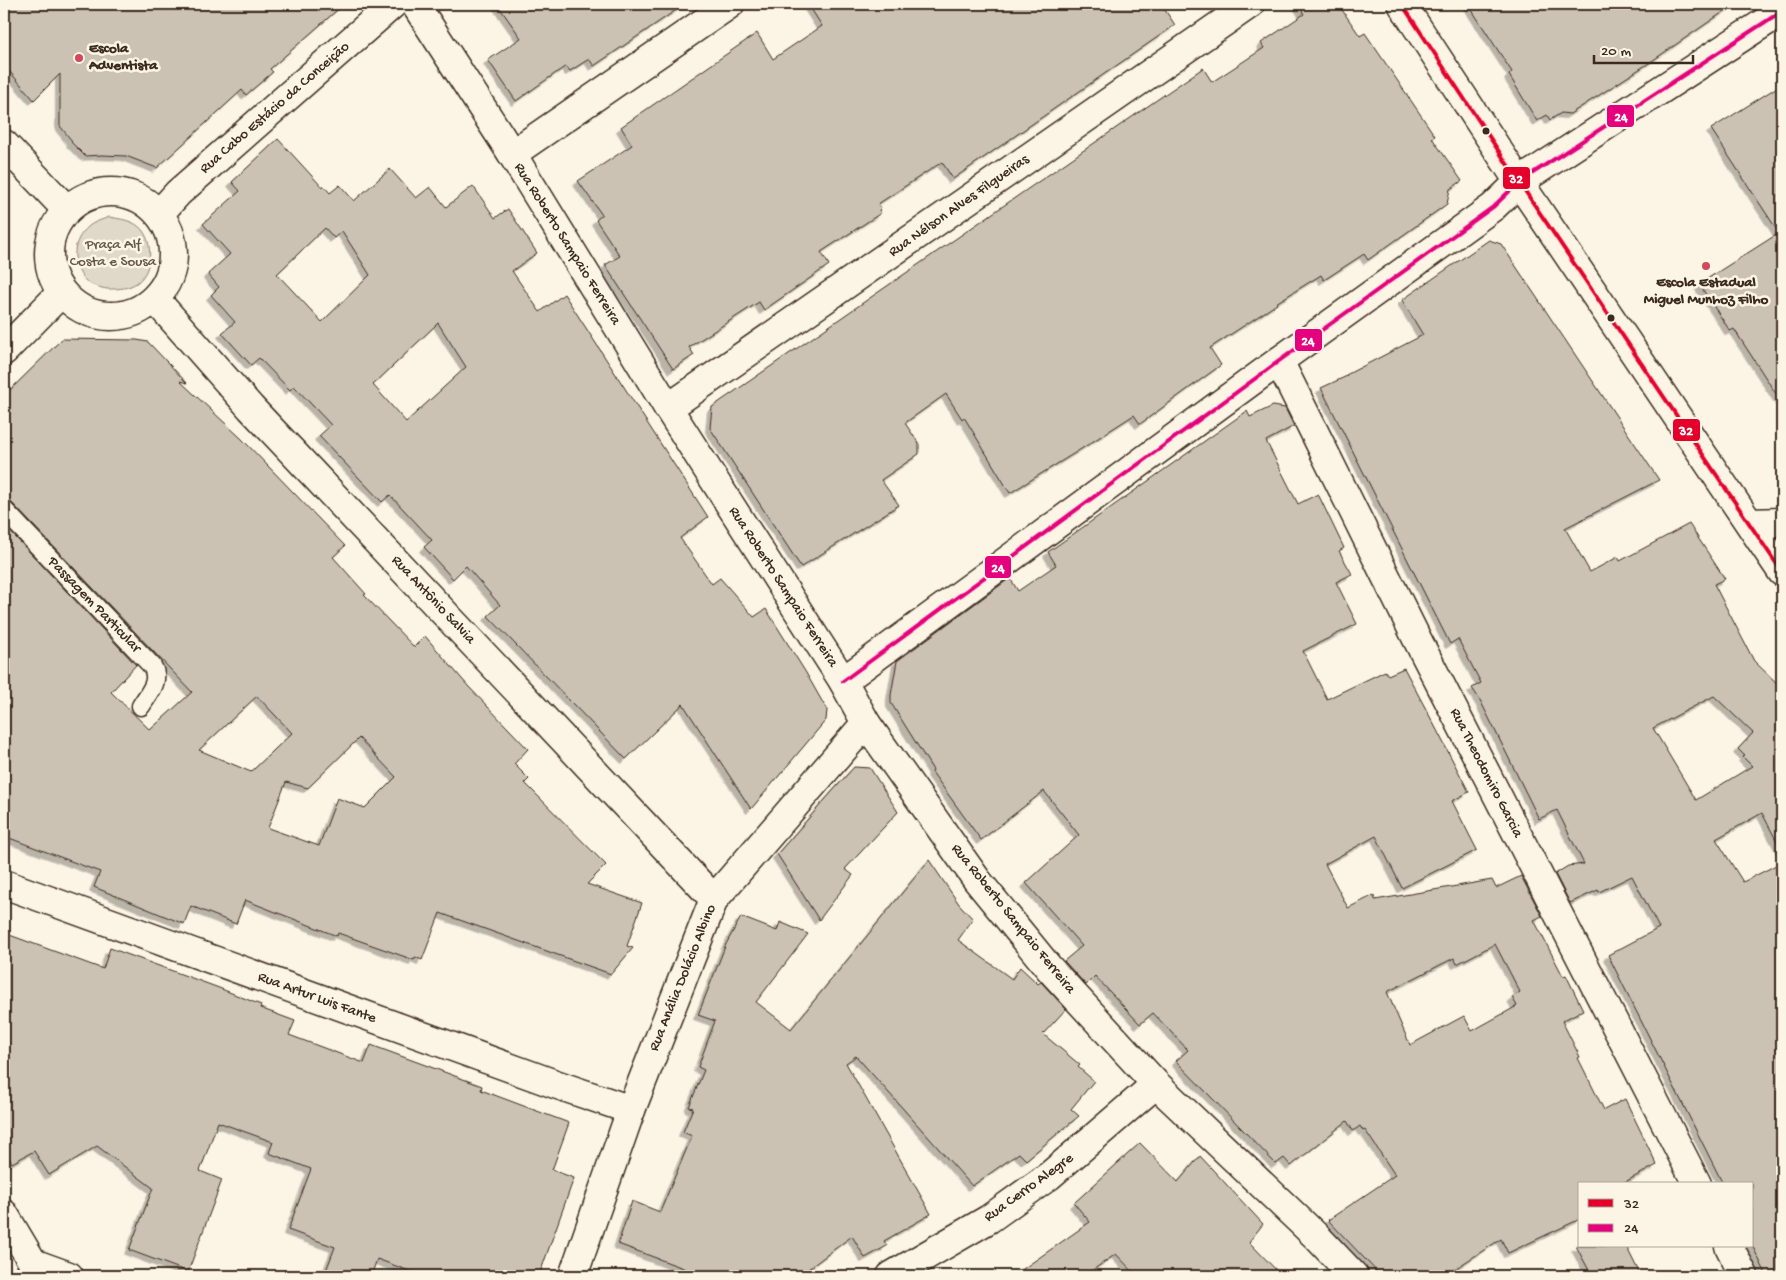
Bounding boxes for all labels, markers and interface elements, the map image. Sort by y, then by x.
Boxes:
scale bar [1594,32,1692,64]
street label: Rua Cabo Estácio da Conceição [196,38,354,178]
place label: Escola Adventista [88,40,158,75]
text: 20 m [1601,43,1631,61]
marker: Escola Adventista [73,52,85,64]
line badge: 24 [1606,104,1635,128]
text: 24 [1614,110,1628,127]
unlabelled marker [1481,126,1491,136]
street label: Rua Nélson Alves Filgueiras [885,150,1033,261]
street label: Rua Roberto Sampaio Ferreira [510,160,625,329]
line badge: 32 [1502,166,1531,190]
text: 32 [1508,172,1523,189]
park label: Praça Alf Costa e Sousa [70,236,157,271]
marker: Escola Estadual Miguel Munhoz Filho [1700,260,1712,272]
place label: Escola Estadual Miguel Munhoz Filho [1644,274,1768,309]
unlabelled marker [1606,313,1616,323]
line badge: 24 [1294,328,1323,352]
text: 24 [1301,334,1315,351]
line badge: 32 [1672,418,1701,442]
text: 32 [1678,424,1693,441]
street label: Rua Roberto Sampaio Ferreira [724,503,842,671]
street label: Passagem Particular [43,552,146,658]
street label: Rua Antônio Salvia [387,552,479,649]
line badge: 24 [984,555,1012,579]
text: 24 [991,561,1005,578]
street label: Rua Theodomiro Garcia [1446,705,1527,841]
street label: Rua Roberto Sampaio Ferreira [947,840,1079,998]
street label: Rua Anália Dolácio Albino [645,902,721,1054]
street label: Rua Artur Luis Fante [255,968,379,1028]
street label: Rua Cerro Alegre [981,1149,1077,1226]
legend [1578,1182,1754,1248]
text: 32 [1623,1196,1639,1214]
text: 24 [1624,1220,1638,1238]

